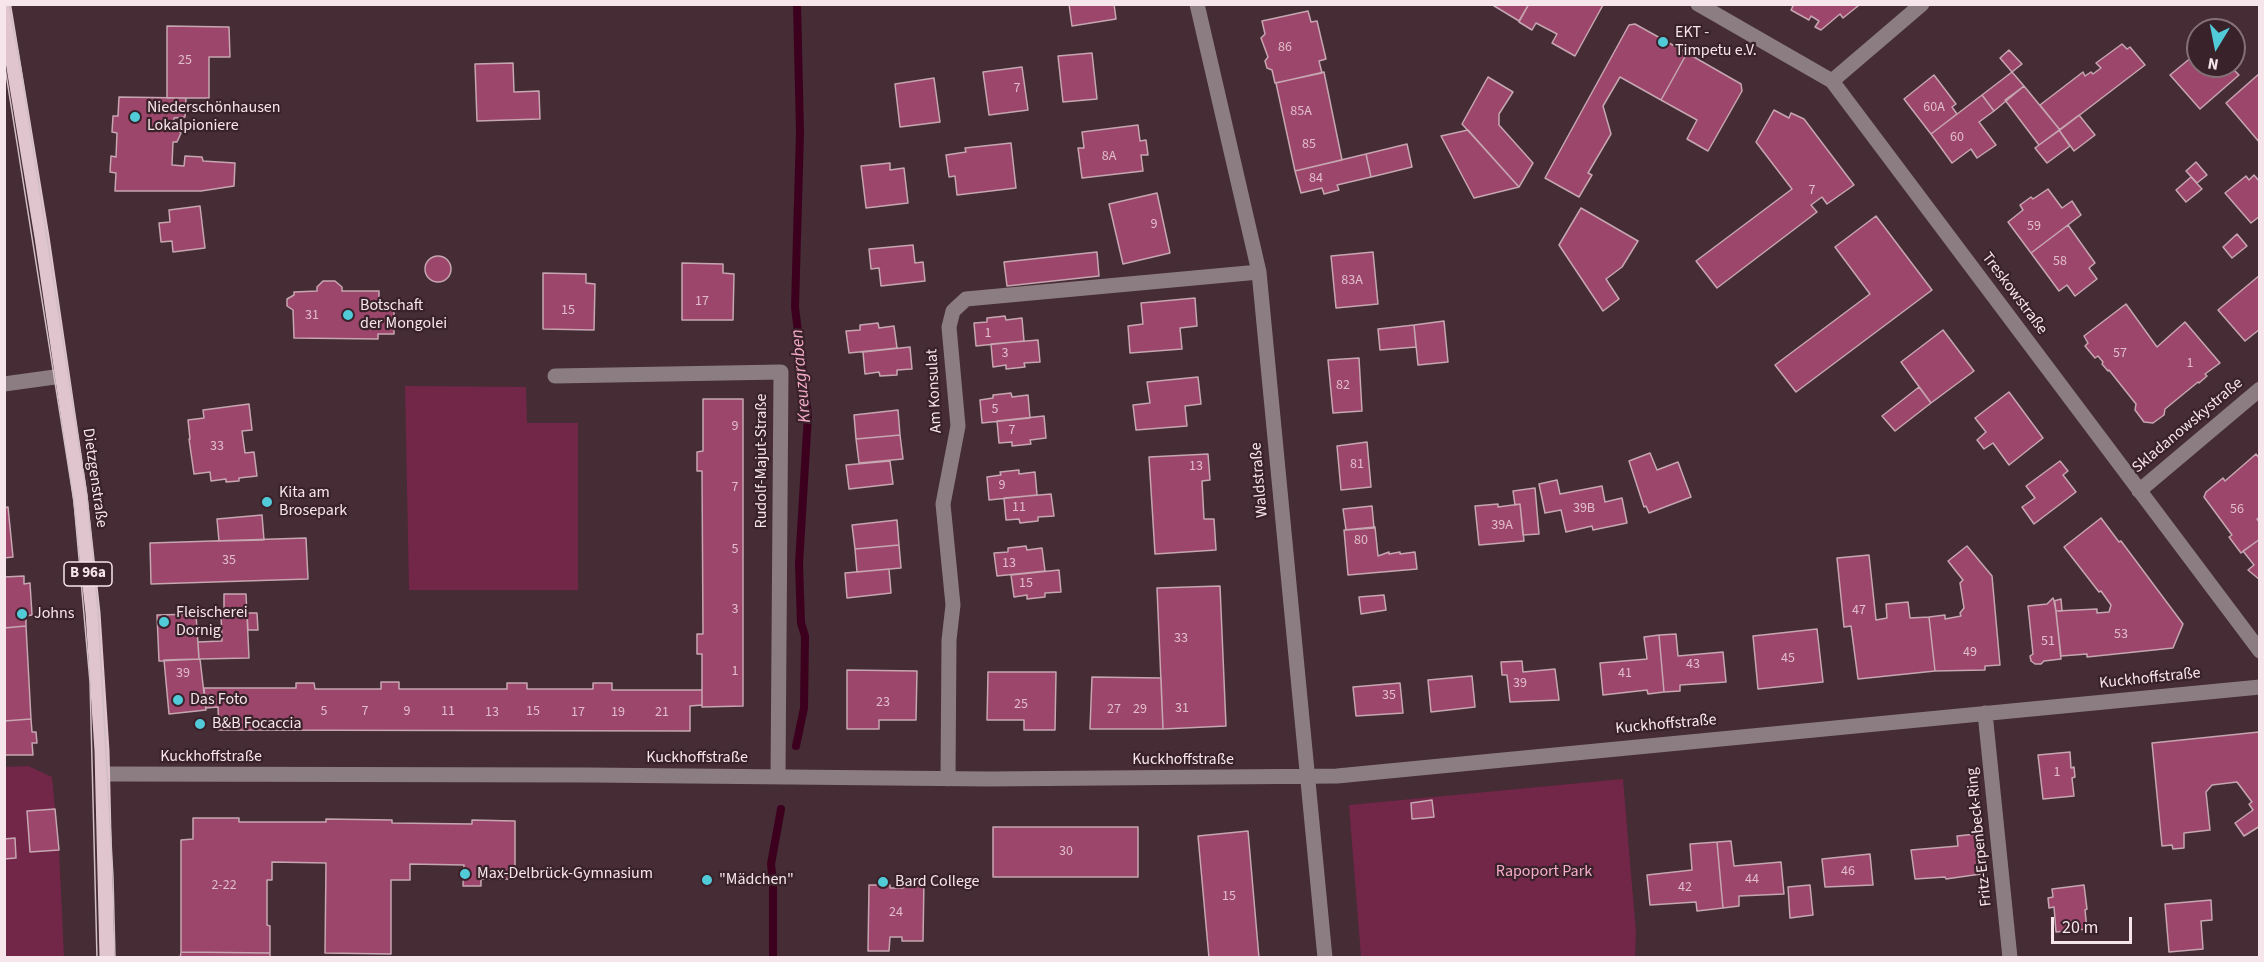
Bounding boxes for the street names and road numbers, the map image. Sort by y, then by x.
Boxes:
street label: Treskowstraße [1977,249,2051,339]
street label: Am Konsulat [923,348,947,434]
street label: Skladanowskystraße [2129,374,2247,478]
street label: Rudolf-Majut-Straße [752,394,772,528]
street label: Dietzgenstraße [78,427,110,529]
street label: Waldstraße [1247,442,1273,518]
road number: B 96a [64,562,112,586]
street label: Kuckhoffstraße [2098,664,2202,694]
street label: Kuckhoffstraße [1615,711,1717,739]
street label: Kuckhoffstraße [160,747,262,767]
street label: Kuckhoffstraße [646,748,748,768]
street label: Kuckhoffstraße [1132,750,1234,770]
street label: Fritz-Erpenbeck-Ring [1963,767,1997,907]

